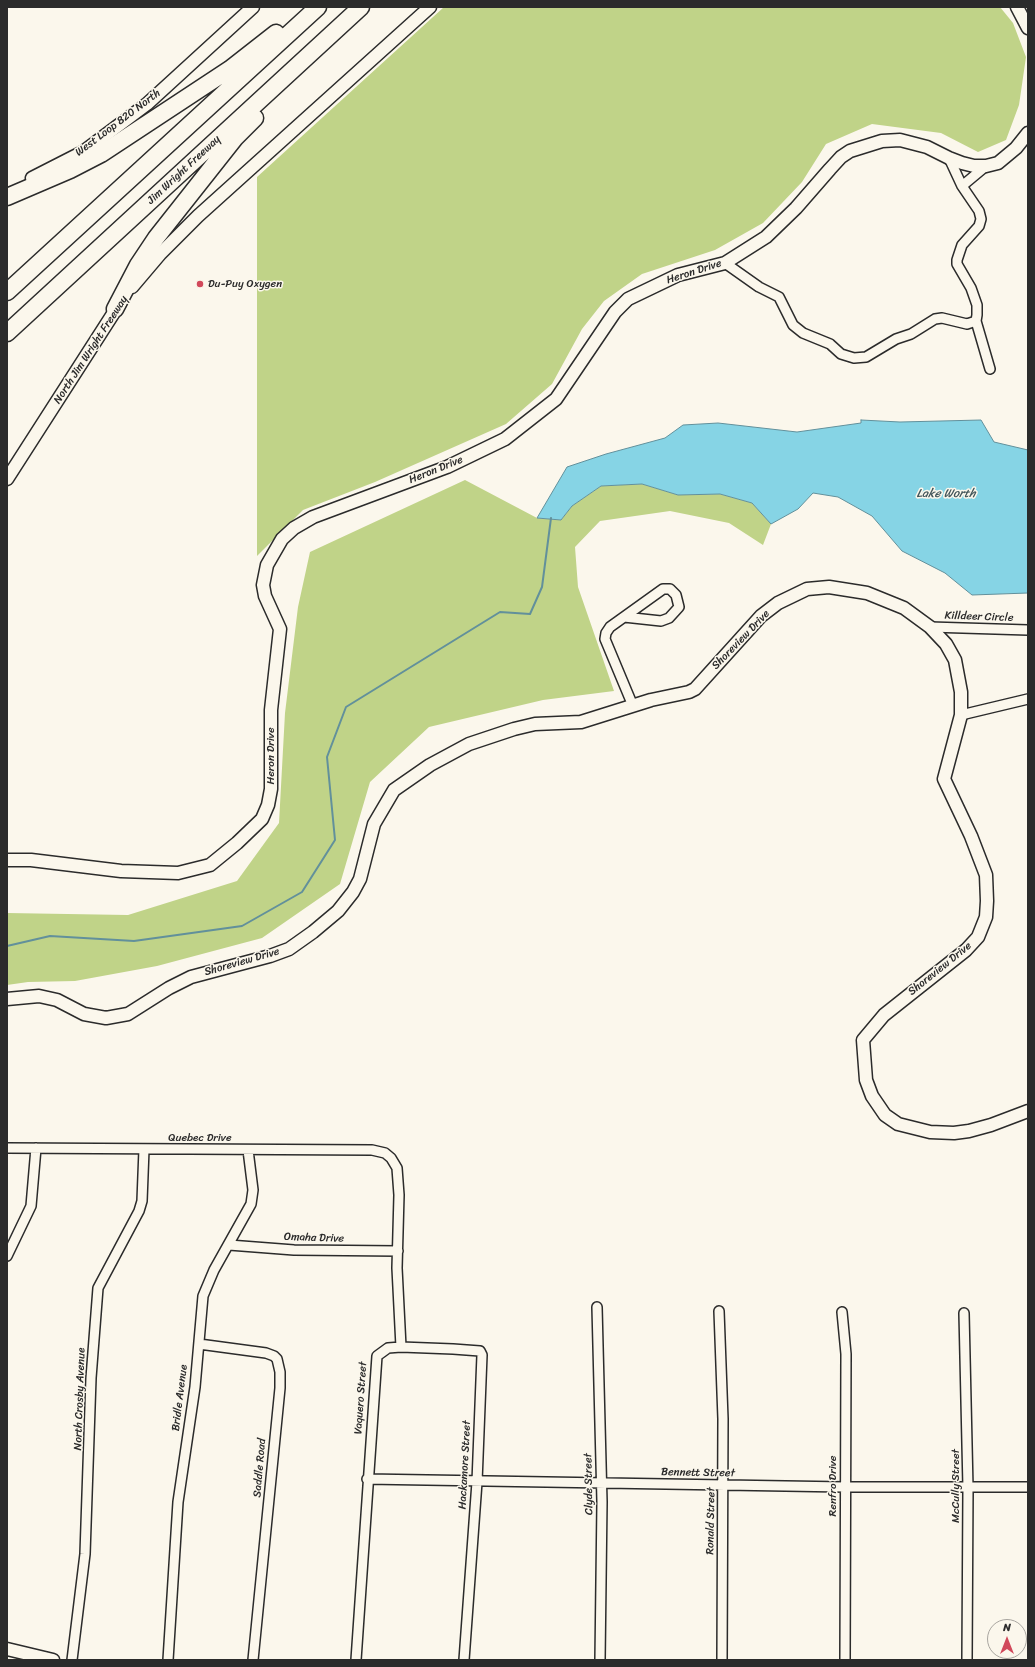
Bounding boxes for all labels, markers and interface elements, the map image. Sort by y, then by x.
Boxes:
street label: West Loop 820 North [73,87,163,159]
street label: Jim Wright Freeway [145,133,223,207]
street label: Heron Drive [665,257,723,287]
place label: Du-Puy Oxygen [208,277,282,291]
marker: Du-Puy Oxygen [195,279,205,289]
street label: North Jim Wright Freeway [51,293,131,407]
street label: Heron Drive [407,453,465,487]
water label: Lake Worth [916,487,976,501]
street label: Shoreview Drive [709,608,773,672]
street label: Killdeer Circle [944,609,1014,625]
street label: Heron Drive [264,727,278,785]
street label: Shoreview Drive [906,939,974,999]
street label: Shoreview Drive [203,945,281,979]
street label: Quebec Drive [168,1131,232,1145]
street label: Omaha Drive [284,1230,344,1246]
street label: North Crosby Avenue [72,1347,88,1451]
street label: Vaquero Street [352,1361,370,1435]
street label: Bridle Avenue [169,1364,191,1432]
street label: Hackamore Street [456,1420,474,1510]
street label: Saddle Road [251,1438,269,1498]
street label: McCully Street [949,1449,963,1523]
street label: Clyde Street [582,1453,596,1515]
street label: Renfro Drive [826,1456,840,1516]
street label: Bennett Street [661,1466,735,1480]
street label: Ronald Street [704,1487,718,1555]
text: N [1003,1618,1011,1637]
north arrow [987,1619,1027,1659]

